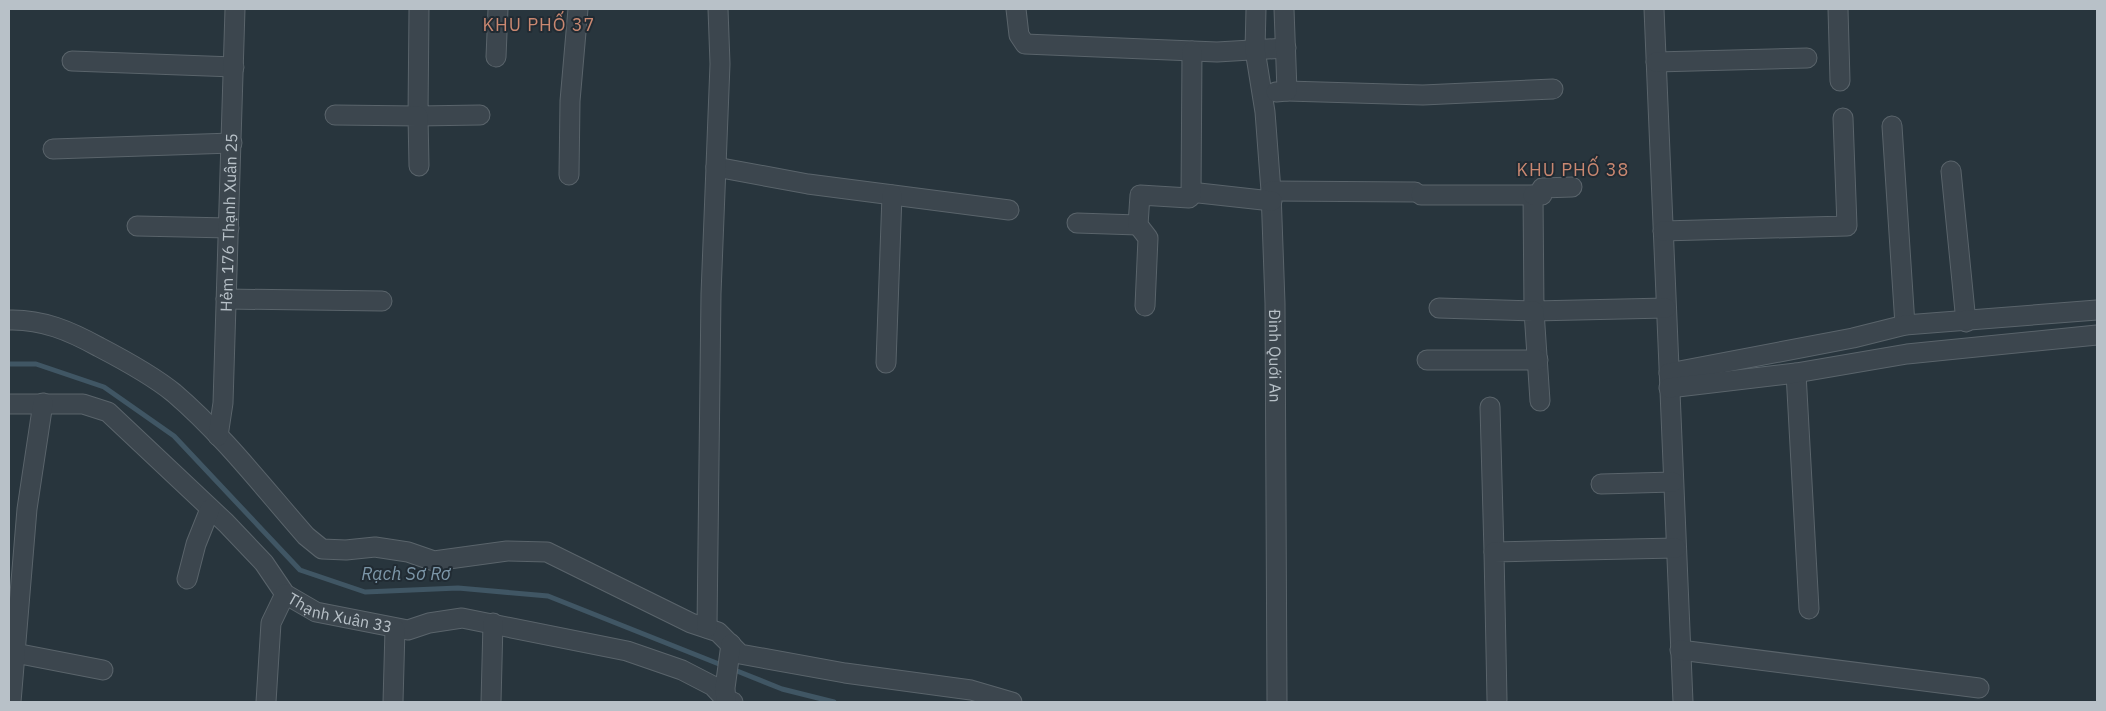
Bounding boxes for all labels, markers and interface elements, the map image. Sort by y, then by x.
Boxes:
district label: KHU PHỐ 37 [483,10,595,36]
street label: Hẻm 176 Thạnh Xuân 25 [216,133,241,312]
district label: KHU PHỐ 38 [1517,155,1629,181]
street label: Đình Quới An [1265,309,1285,403]
water label: Rạch Sơ Rơ [361,562,452,585]
street label: Thạnh Xuân 33 [284,588,394,637]

